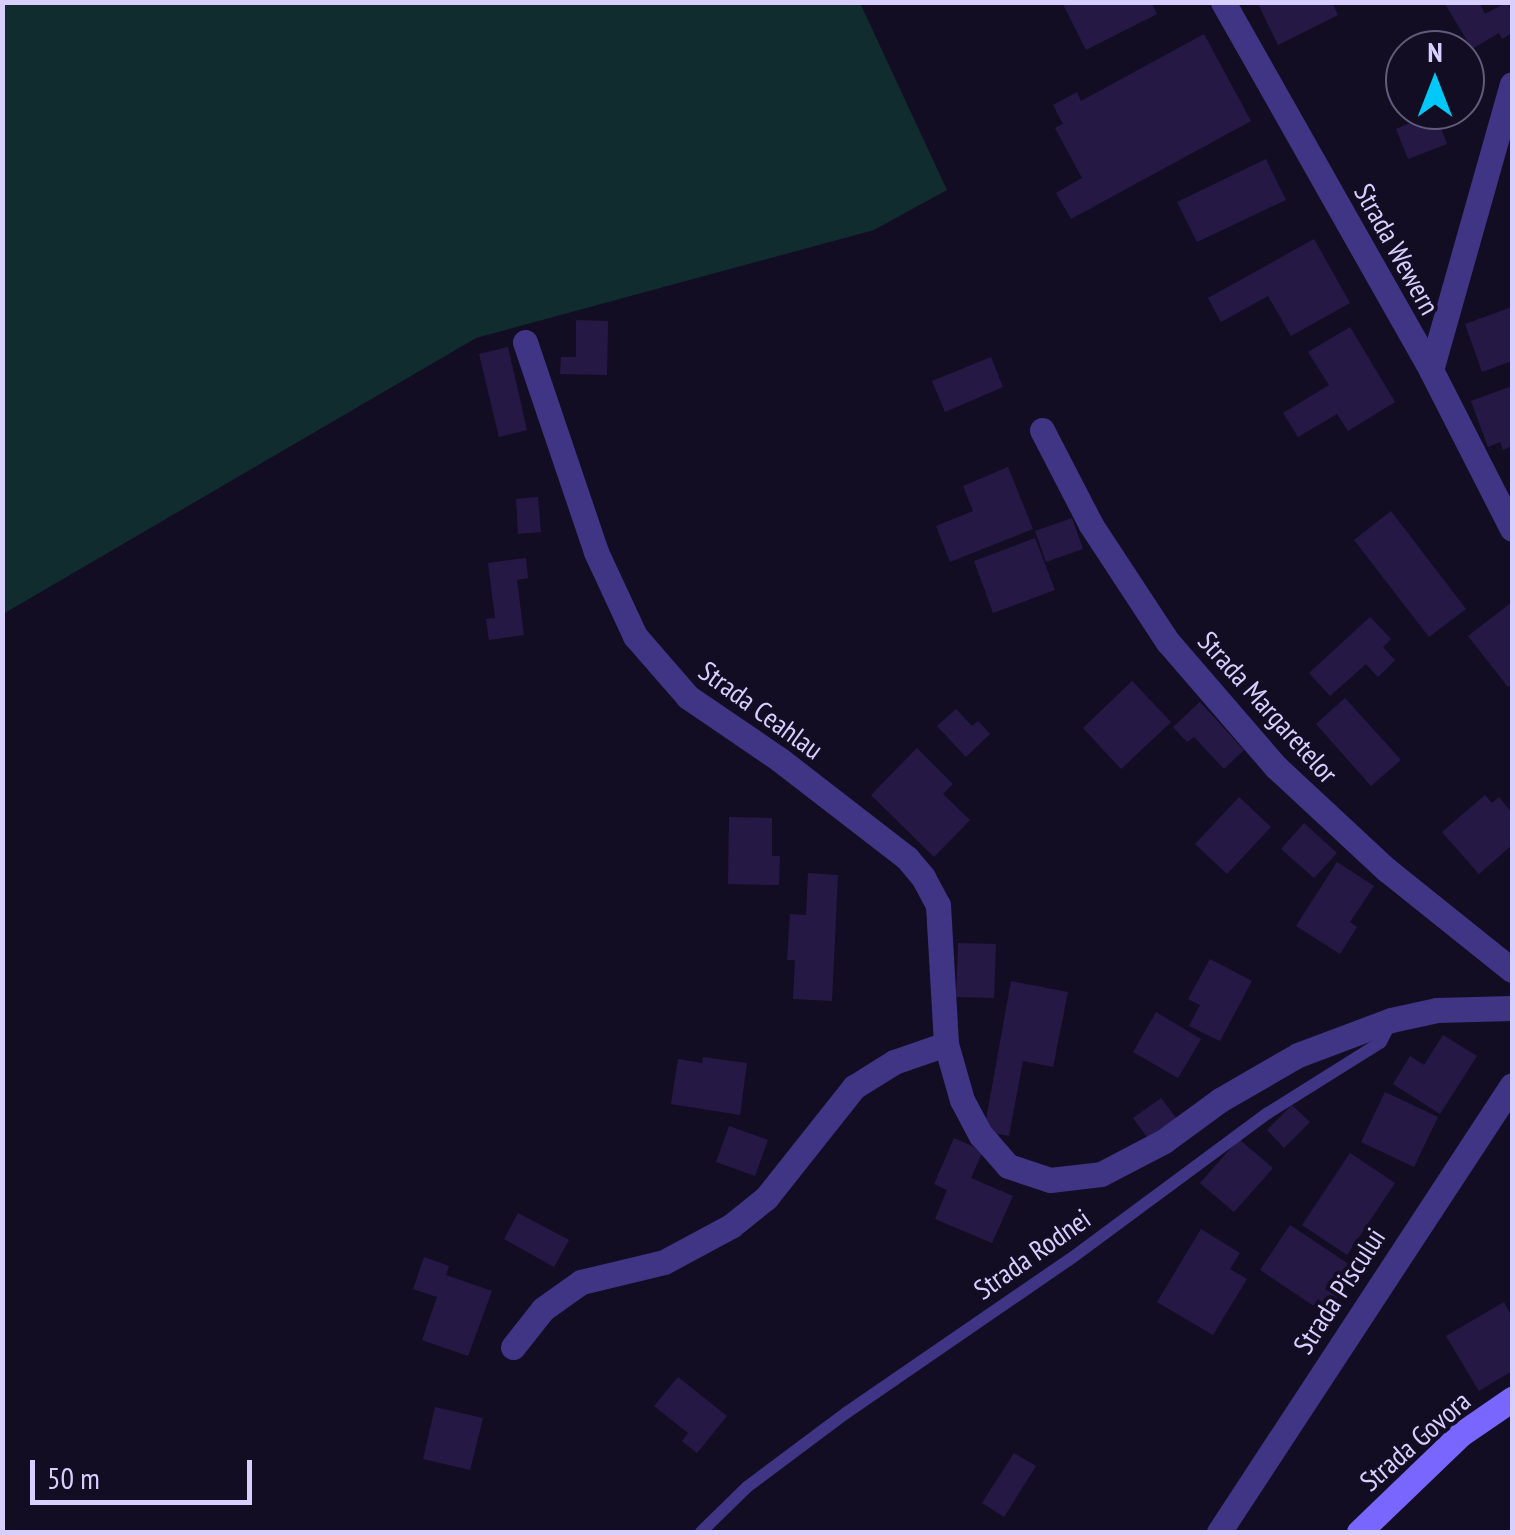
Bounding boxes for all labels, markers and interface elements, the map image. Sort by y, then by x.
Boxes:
north arrow [1385,30,1485,130]
text: N [1427,33,1443,70]
street label: Strada Wewern [1347,178,1447,320]
street label: Strada Margaretelor [1191,624,1345,790]
street label: Strada Ceahlau [693,654,829,766]
street label: Strada Rodnei [967,1202,1097,1306]
street label: Strada Piscului [1286,1222,1392,1360]
street label: Strada Govora [1353,1384,1477,1498]
scale bar [35,1440,258,1502]
text: 50 m [47,1458,100,1497]

